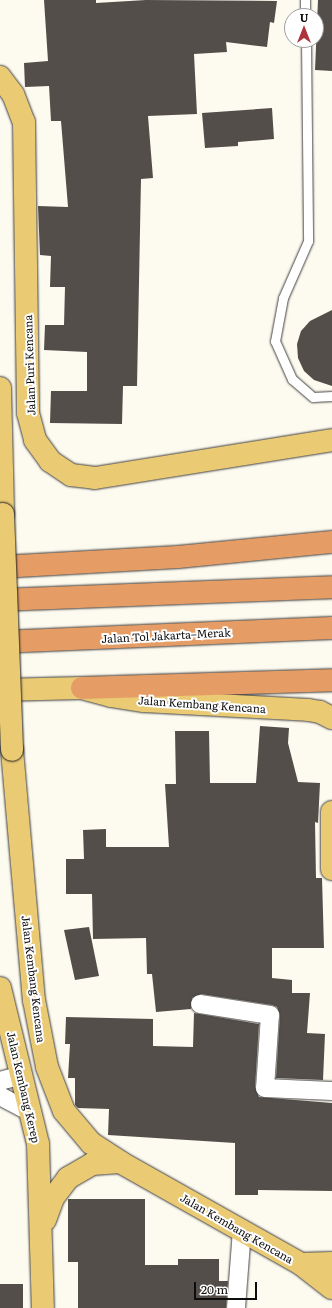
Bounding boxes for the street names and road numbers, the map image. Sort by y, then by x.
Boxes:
street label: Jalan Puri Kencana [21,314,37,416]
street label: Jalan Tol Jakarta–Merak [101,625,231,645]
street label: Jalan Kembang Kencana [138,693,266,715]
street label: Jalan Kembang Kencana [20,915,48,1043]
street label: Jalan Kembang Kerep [5,1030,43,1144]
street label: Jalan Kembang Kencana [178,1190,296,1266]

